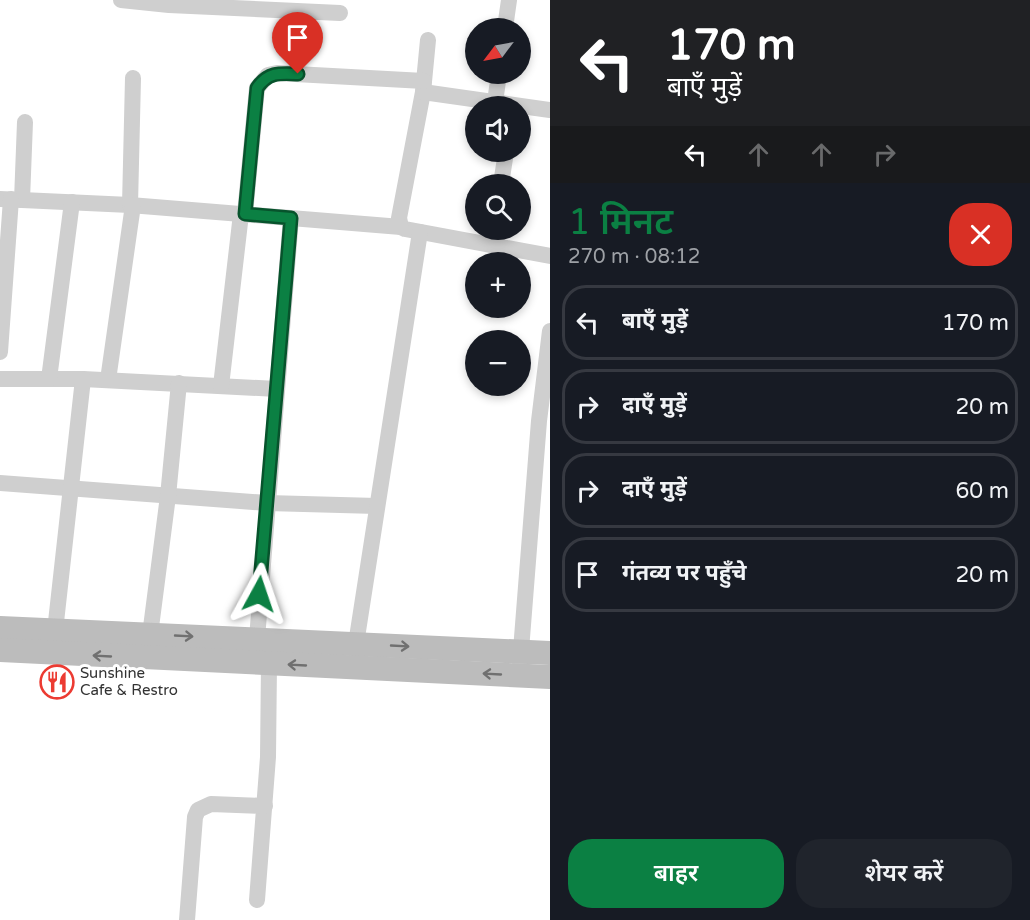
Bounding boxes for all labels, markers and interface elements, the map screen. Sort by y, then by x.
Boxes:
pin [272,12,323,74]
north arrow [465,18,531,84]
map controls [465,18,531,396]
text: 170 m [667,20,796,71]
icon: arrive [281,21,314,54]
icon: left [568,24,646,102]
text: बाएँ मुड़ें [667,71,742,104]
button: sound [465,96,531,162]
icon: left [679,138,712,171]
icon: ahead [742,138,775,171]
icon: ahead [805,138,838,171]
icon: right [868,138,901,171]
button: search [465,174,531,240]
text: 1 मिनट [568,201,673,244]
button: close [949,203,1012,266]
text: 270 m · 08:12 [568,245,700,269]
button: + [465,252,531,318]
icon: left [571,306,604,339]
text: बाएँ मुड़ें [622,308,688,334]
text: 170 m [942,310,1009,336]
button: − [465,330,531,396]
icon: right [571,390,604,423]
text: दाएँ मुड़ें [622,392,687,418]
text: 20 m [955,394,1009,420]
icon: right [571,474,604,507]
text: दाएँ मुड़ें [622,476,687,502]
text: 60 m [955,478,1009,504]
icon: arrive [571,558,604,591]
text: गंतव्य पर पहुँचे [622,560,747,586]
position arrow [227,562,291,626]
text: 20 m [955,562,1009,588]
one-way arrow [174,631,194,642]
one-way arrow [390,641,410,652]
one-way arrow [93,650,113,661]
one-way arrow [287,660,307,671]
restaurant icon: Sunshine Cafe & Restro [39,664,75,700]
place label: Sunshine Cafe & Restro [80,664,178,699]
one-way arrow [482,669,502,680]
button: बाहर [568,839,784,908]
button: शेयर करें [796,839,1012,908]

